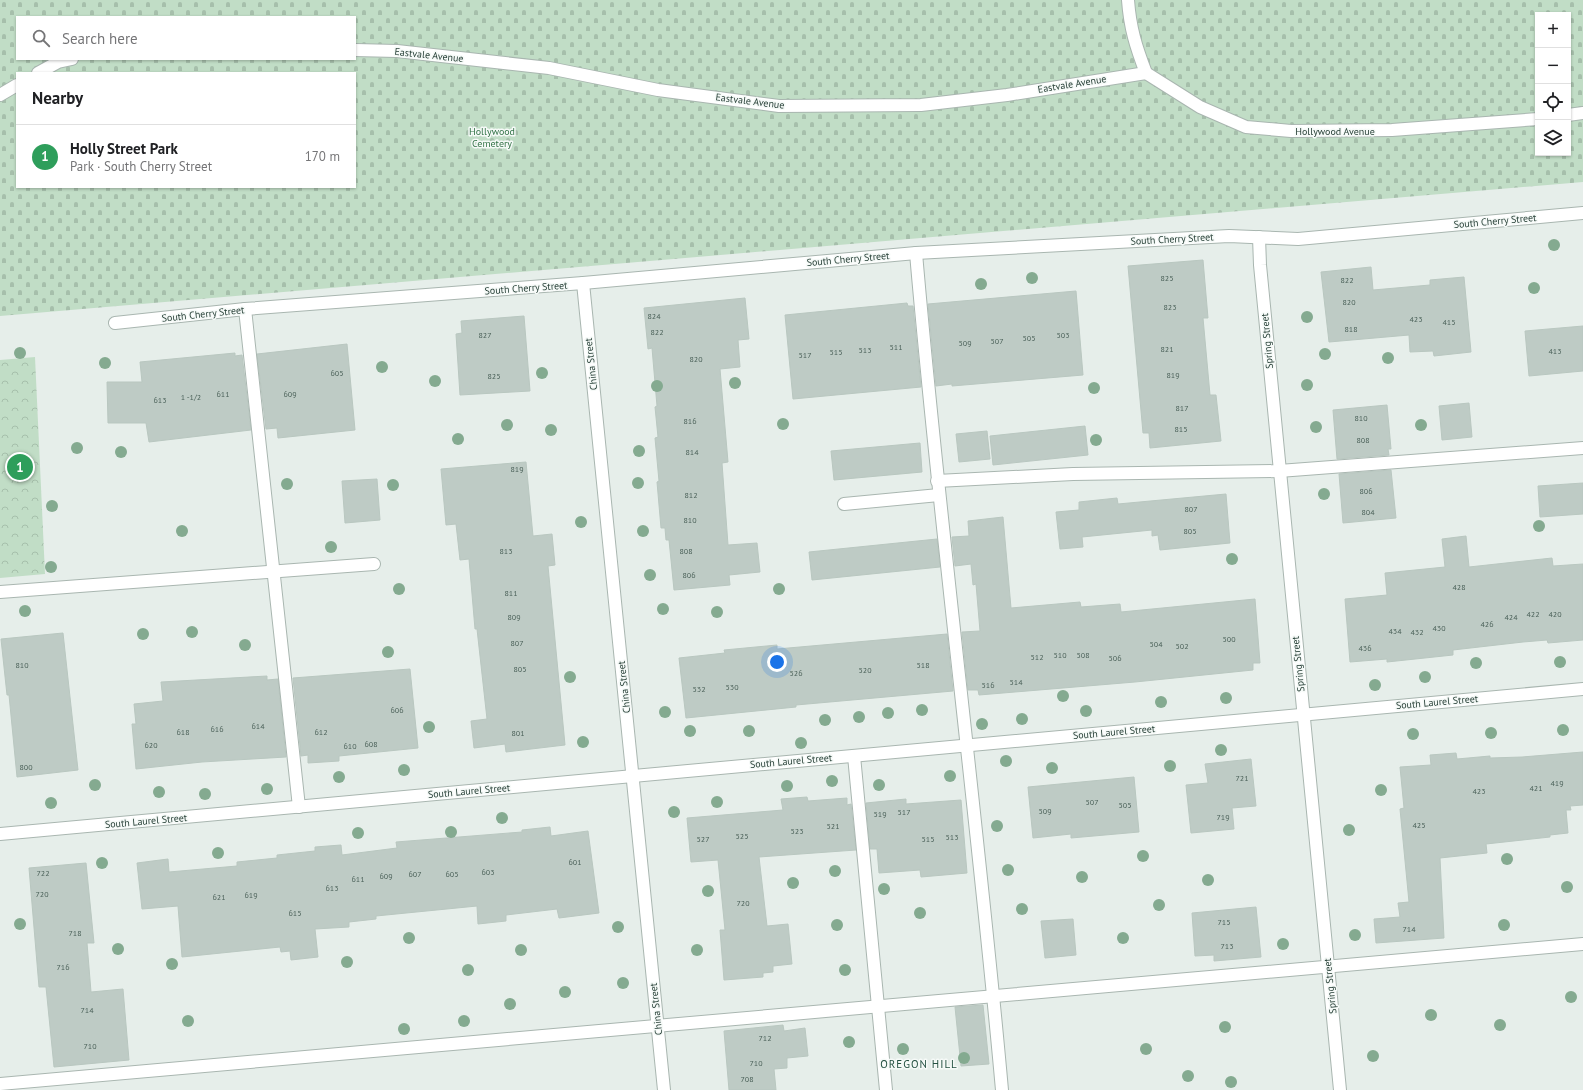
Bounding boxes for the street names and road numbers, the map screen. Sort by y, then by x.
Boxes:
street label: Eastvale Avenue [394,45,464,65]
street label: Eastvale Avenue [1037,72,1107,96]
street label: Eastvale Avenue [715,90,785,112]
street label: Hollywood Avenue [1295,125,1375,138]
street label: South Cherry Street [1453,211,1538,231]
street label: South Cherry Street [1130,230,1214,248]
street label: South Cherry Street [806,249,891,269]
street label: South Cherry Street [484,279,569,297]
street label: South Cherry Street [161,303,246,325]
street label: Spring Street [1258,312,1276,369]
street label: China Street [582,337,600,391]
street label: Spring Street [1289,635,1307,692]
street label: China Street [615,660,633,714]
street label: South Laurel Street [1395,692,1479,712]
street label: South Laurel Street [1072,722,1156,742]
street label: South Laurel Street [749,751,833,771]
street label: South Laurel Street [427,781,511,801]
street label: South Laurel Street [104,811,188,831]
street label: Spring Street [1321,957,1339,1014]
street label: China Street [647,982,665,1036]

